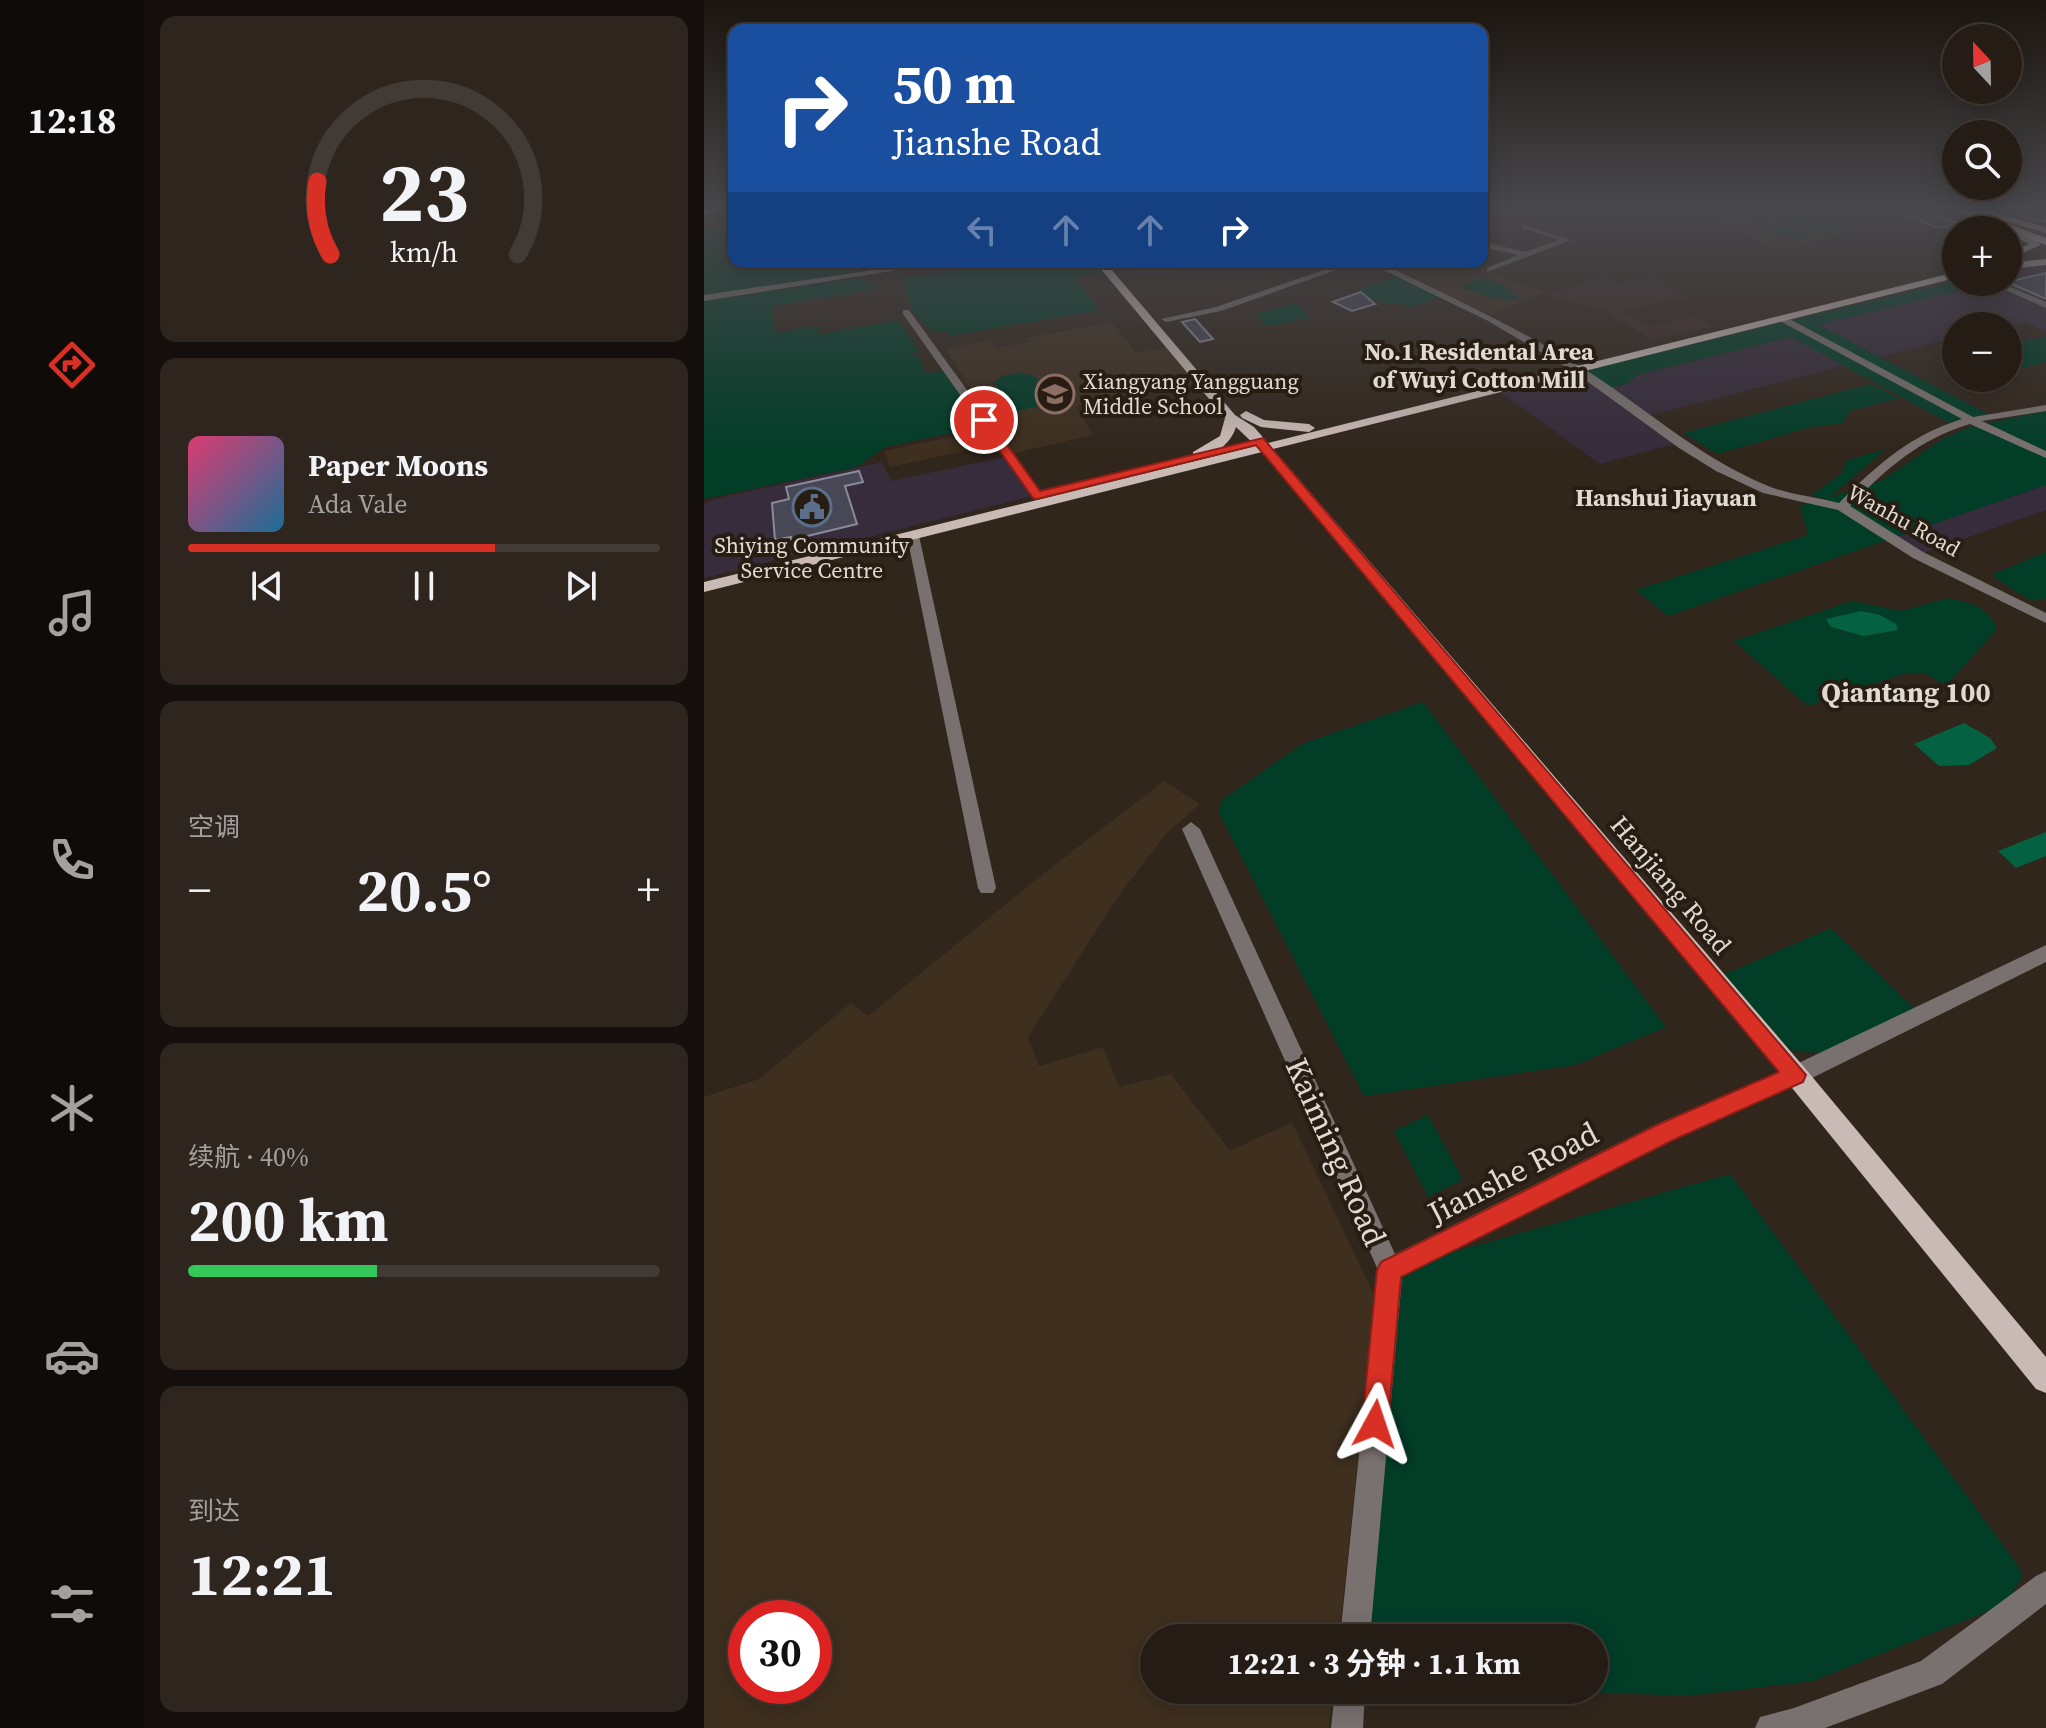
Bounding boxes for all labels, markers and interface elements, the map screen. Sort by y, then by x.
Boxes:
north arrow [1942,24,2022,104]
map controls [1942,24,2022,392]
text: 50 m [892,45,1015,122]
icon: right [760,56,864,160]
text: 12:18 [28,96,116,145]
text: Jianshe Road [892,118,1101,167]
button: search [1942,120,2022,200]
text: 23 [379,135,469,249]
icon: left [960,208,1004,252]
icon: ahead [1044,208,1088,252]
icon: ahead [1128,208,1172,252]
icon: right [1212,208,1256,252]
button: + [1942,216,2022,296]
text: km/h [390,232,458,272]
button: − [1942,312,2022,392]
district label: No.1 Residental Area of Wuyi Cotton Mill [1364,335,1594,396]
icon: directions [44,337,100,393]
place label: Xiangyang Yangguang Middle School [1083,366,1299,421]
school or university icon: Xiangyang Yangguang Middle School [1034,373,1076,415]
pin [950,386,1018,454]
icon: arrive [962,398,1006,442]
text: Paper Moons [308,445,488,486]
street label: Wanhu Road [1842,477,1966,564]
district label: Hanshui Jiayuan [1575,481,1757,514]
text: Ada Vale [308,486,407,522]
public building icon: Shiying Community Service Centre [791,486,833,528]
place label: Shiying Community Service Centre [715,530,910,585]
icon: previous [245,564,289,608]
icon: pause [402,564,446,608]
icon: next [559,564,603,608]
icon: music [44,585,100,641]
district label: Qiantang 100 [1821,673,1991,711]
street label: Hanjiang Road [1602,808,1740,962]
text: 空调 [188,809,240,845]
icon: phone [44,832,100,888]
text: 20.5° [356,849,492,931]
text: − [188,859,211,920]
text: + [637,859,660,920]
street label: Kaiming Road [1275,1051,1397,1253]
icon: climate [44,1080,100,1136]
street label: Jianshe Road [1419,1111,1606,1235]
text: 续航 · 40% [188,1139,309,1175]
text: 200 km [188,1179,389,1261]
icon: car [44,1328,100,1384]
position arrow [1333,1382,1417,1466]
text: 到达 [188,1493,240,1529]
text: 12:21 [188,1533,336,1615]
icon: filters [44,1576,100,1632]
speed limit sign: 30 [728,1600,832,1704]
text: 12:21 · 3 分钟 · 1.1 km [1227,1643,1521,1684]

